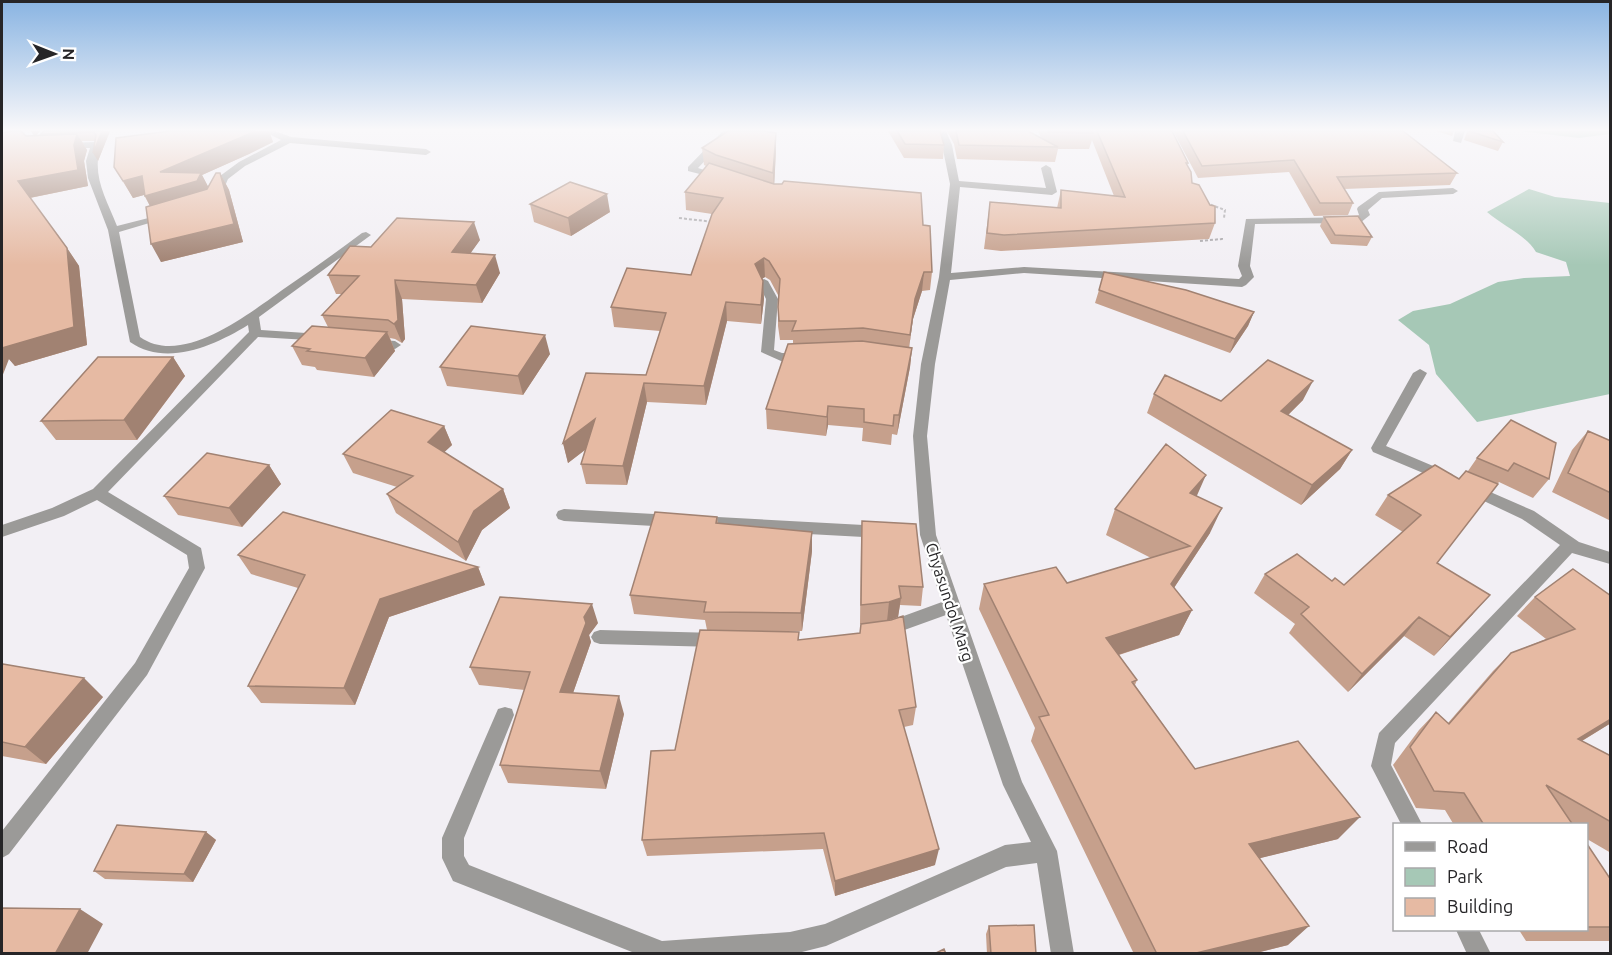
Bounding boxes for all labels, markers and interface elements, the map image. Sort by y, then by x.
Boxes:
north arrow [24,24,84,84]
text: N [60,48,78,60]
street label: Chyasundol Marg [922,540,978,664]
legend [1393,823,1588,931]
text: Road [1447,836,1489,856]
text: Park [1447,866,1483,886]
text: Building [1447,896,1513,916]

